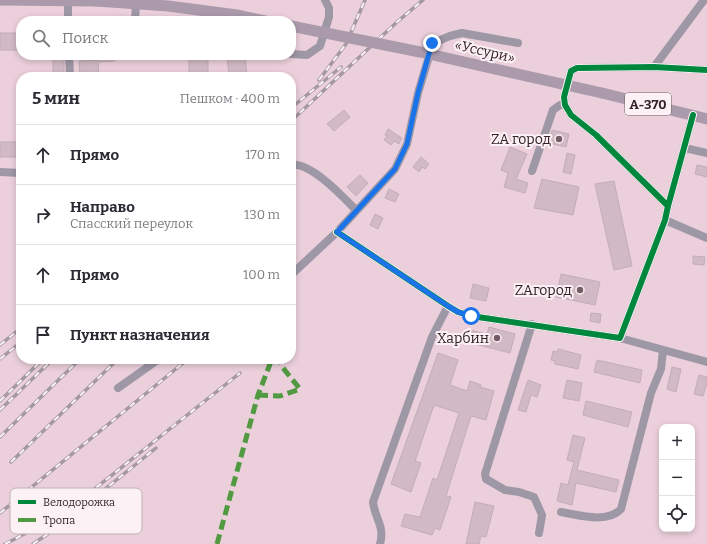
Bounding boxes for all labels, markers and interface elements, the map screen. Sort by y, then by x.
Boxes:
search box [16,16,296,60]
icon: search [30,27,52,49]
text: Поиск [62,29,108,47]
route end [423,34,441,52]
street label: «Уссури» [453,36,517,67]
text: 5 мин [32,88,80,109]
text: Пешком · 400 m [180,91,280,106]
road number: А-370 [625,93,671,115]
place label: ZA город [491,131,552,148]
marker: ZA город [554,134,564,144]
icon: ahead [32,144,54,166]
text: Прямо [70,146,119,164]
text: 170 m [245,147,280,162]
text: Направо [70,198,135,216]
icon: right [32,204,54,226]
text: 130 m [244,207,280,222]
text: Спасский переулок [70,216,193,231]
icon: ahead [32,264,54,286]
text: Прямо [70,266,119,284]
text: 100 m [243,267,280,282]
place label: ZAгород [515,282,573,299]
marker: ZAгород [575,285,585,295]
route start [462,307,480,325]
icon: arrive [32,324,54,346]
text: Пункт назначения [70,326,210,344]
place label: Харбин [437,330,489,347]
marker: Харбин [492,333,502,343]
map controls [659,424,695,532]
button: + [659,424,695,460]
button: − [659,460,695,496]
legend [10,488,142,534]
text: Велодорожка [43,496,115,509]
button: locate [659,496,695,532]
text: Тропа [43,514,75,527]

